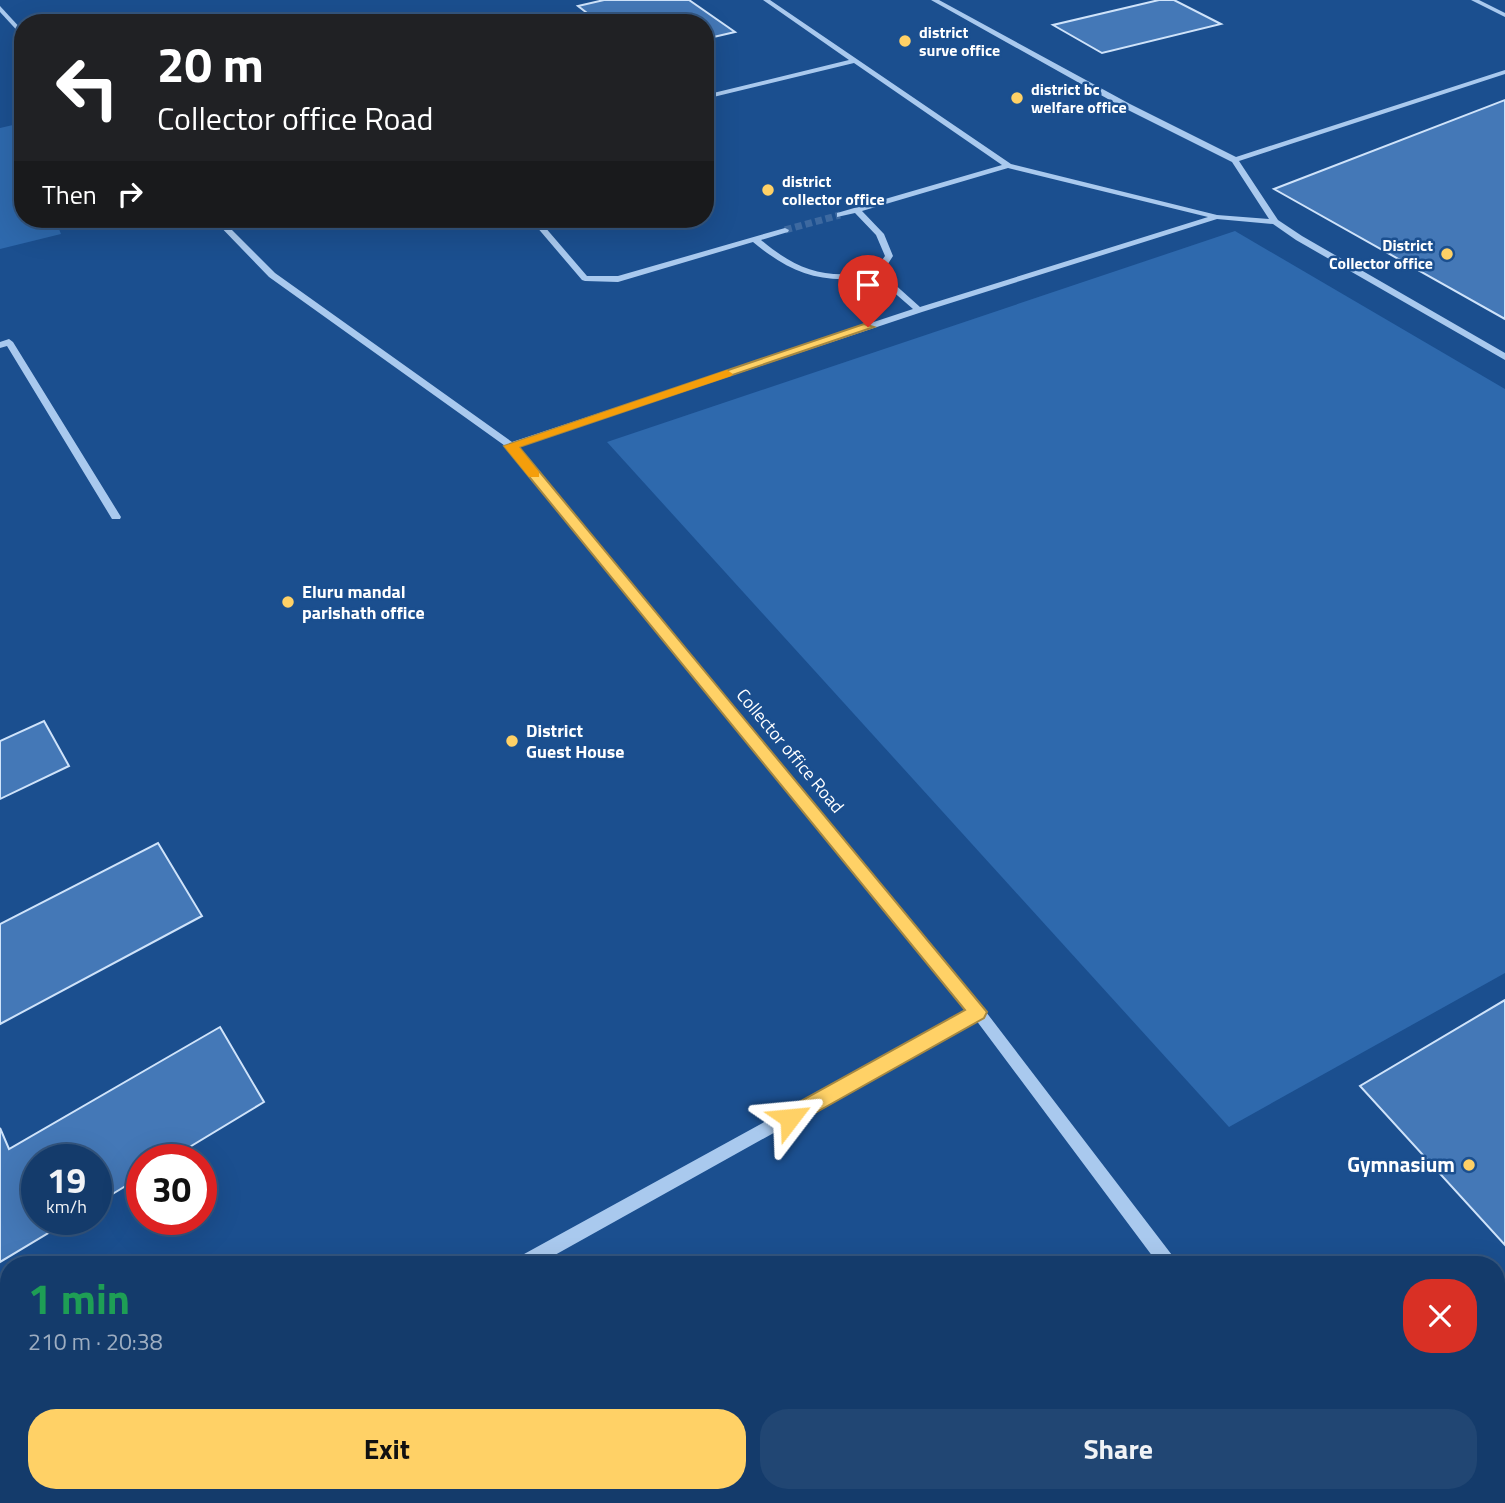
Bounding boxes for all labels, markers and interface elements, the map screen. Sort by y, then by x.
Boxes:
place label: district surve office [919,20,1000,62]
text: 20 m [157,26,264,101]
marker: district surve office [897,33,913,49]
icon: left [42,42,133,133]
place label: district bc welfare office [1031,77,1127,119]
marker: district bc welfare office [1009,90,1025,106]
text: Collector office Road [157,94,433,142]
place label: district collector office [782,169,885,211]
text: Then [42,175,97,214]
icon: right [111,175,149,213]
marker: district collector office [760,182,776,198]
place label: District Collector office [1329,233,1433,275]
marker: District Collector office [1439,246,1455,262]
pin [838,255,898,327]
icon: arrive [849,266,887,304]
place label: Eluru mandal parishath office [302,578,425,626]
marker: Eluru mandal parishath office [280,594,296,610]
street label: Collector office Road [730,682,851,819]
place label: District Guest House [526,717,624,765]
marker: District Guest House [504,733,520,749]
position arrow [753,1081,827,1155]
speed limit sign: 30 [126,1144,217,1235]
place label: Gymnasium [1347,1148,1455,1180]
text: 19 [47,1153,86,1207]
marker: Gymnasium [1461,1157,1477,1173]
text: km/h [46,1193,87,1220]
text: 1 min [28,1266,130,1330]
button: close [1403,1279,1477,1353]
text: 210 m · 20:38 [28,1324,163,1359]
button: Exit [28,1409,746,1489]
button: Share [760,1409,1477,1489]

